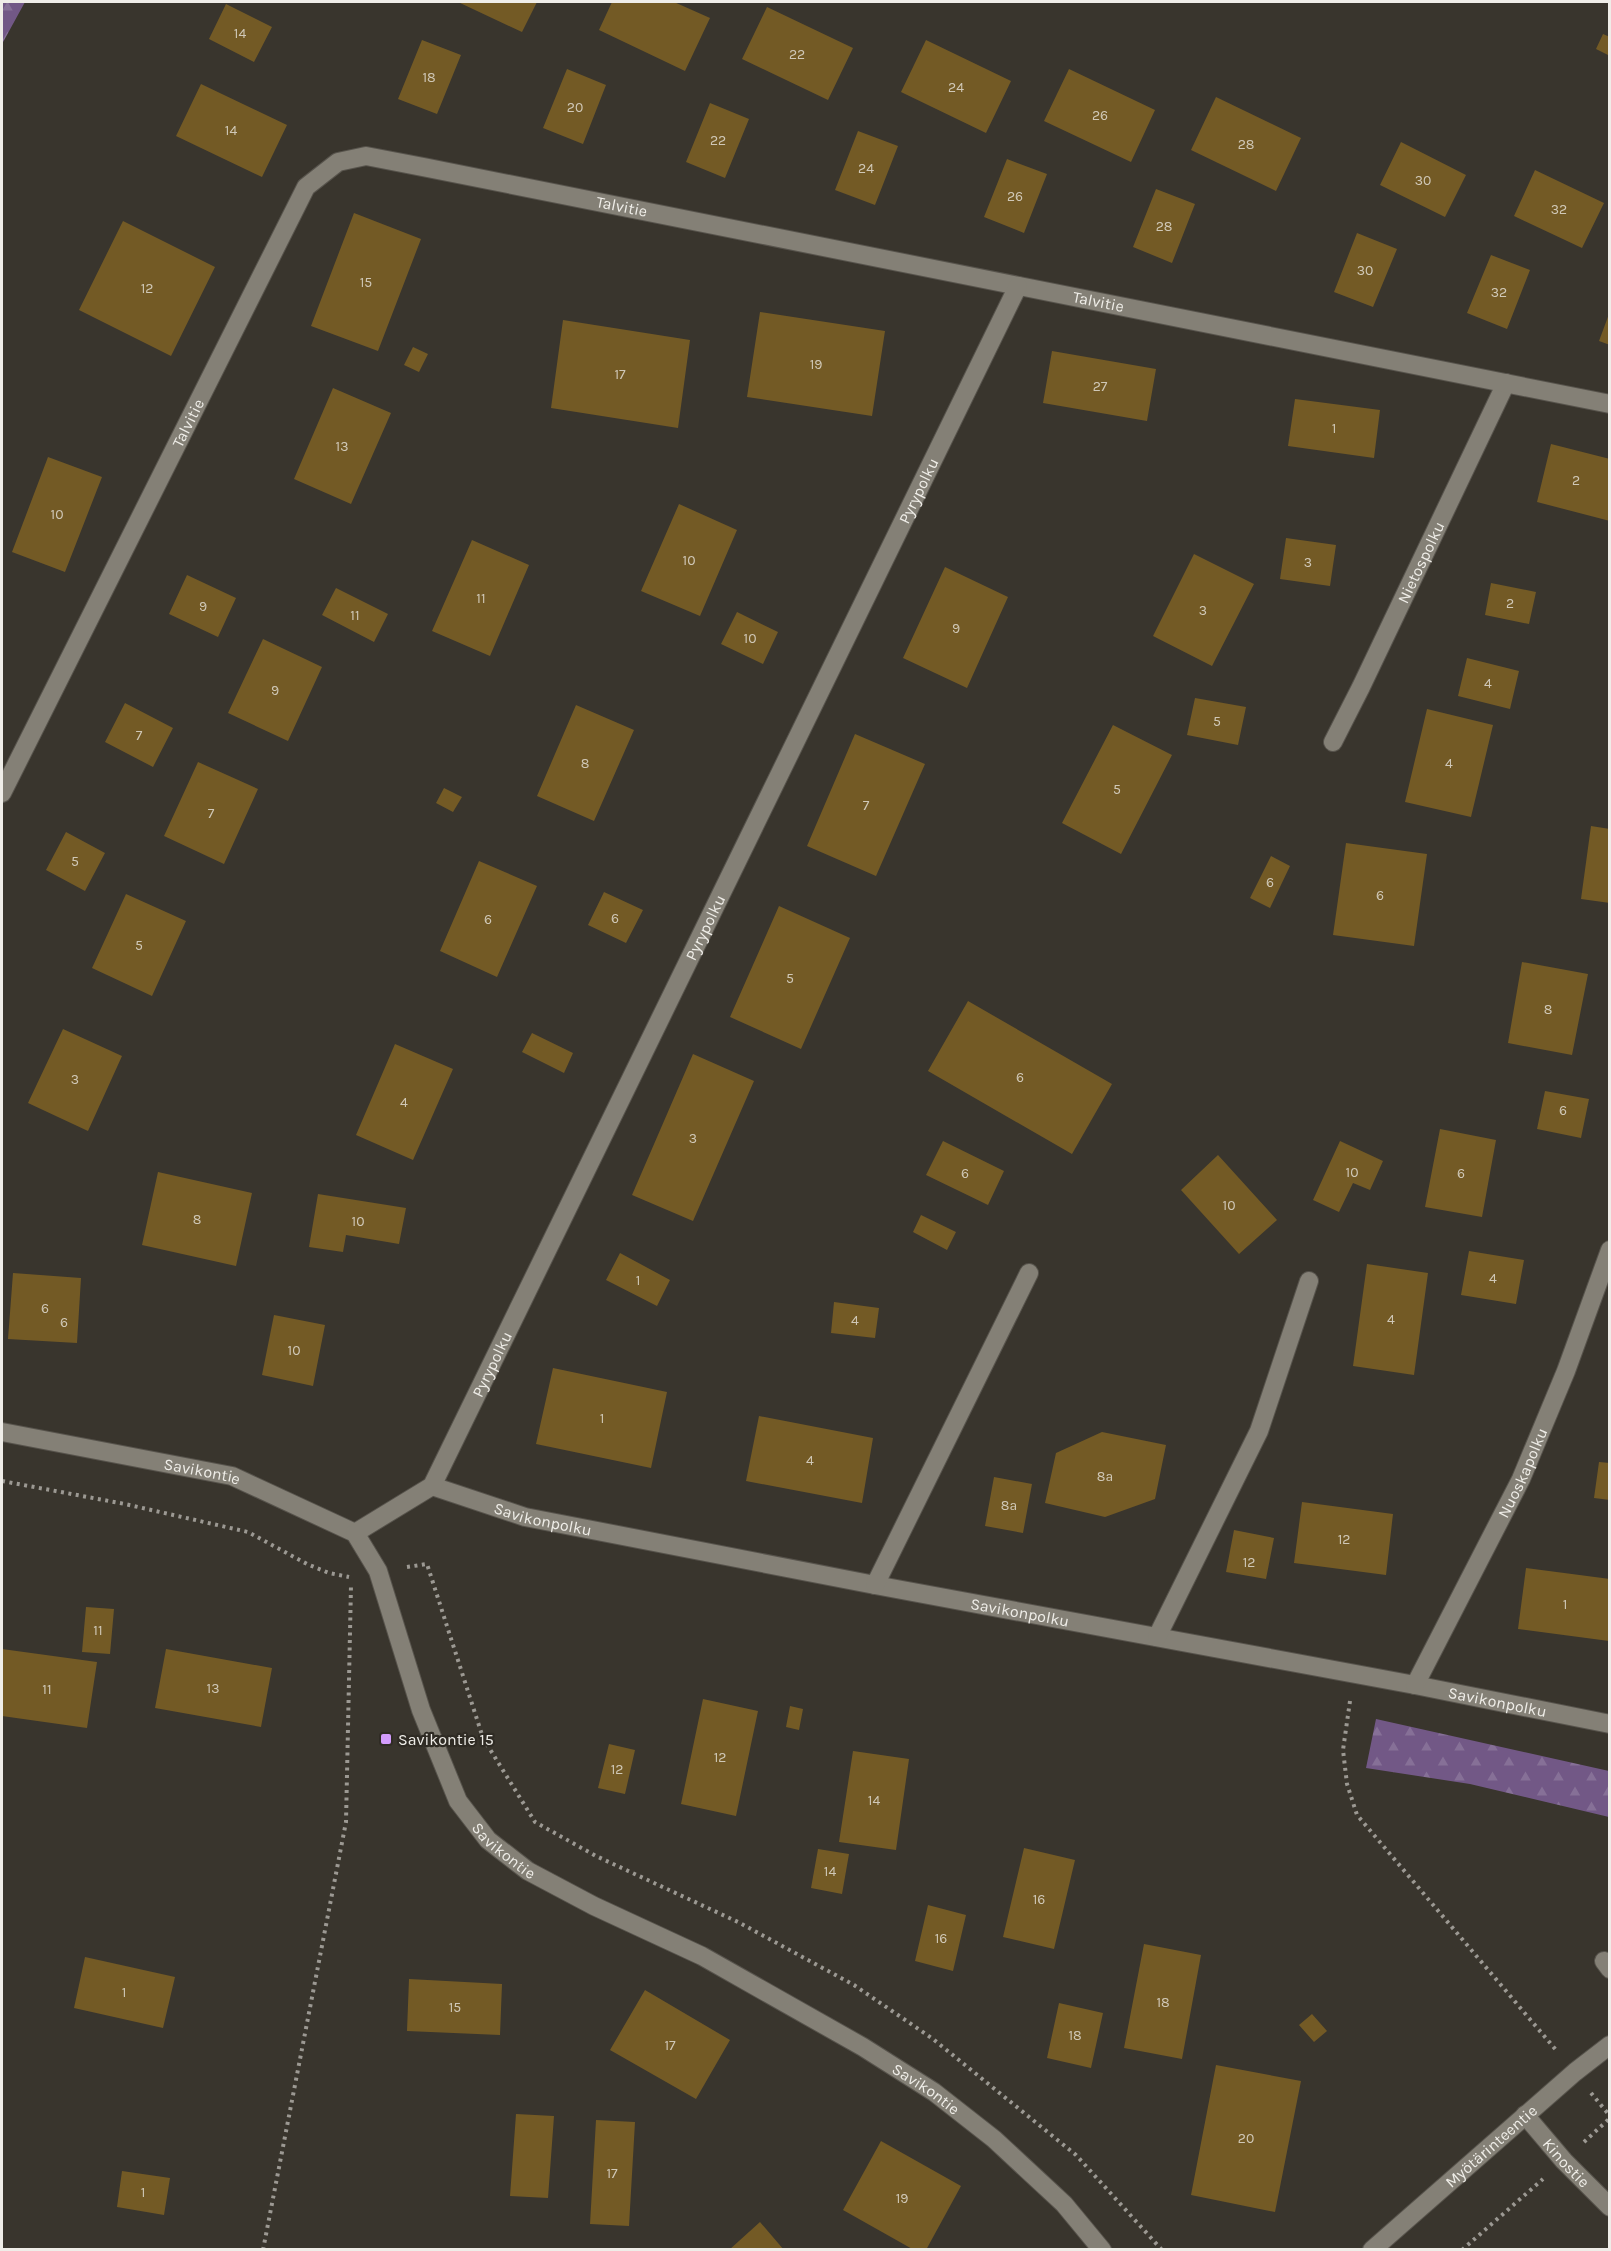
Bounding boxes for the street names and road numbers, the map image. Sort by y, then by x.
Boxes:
street label: Talvitie [595,192,649,220]
street label: Talvitie [1071,287,1126,316]
street label: Talvitie [168,396,208,450]
street label: Pyrypolku [894,455,942,527]
street label: Nietospolku [1393,518,1448,606]
street label: Pyrypolku [681,891,729,963]
street label: Pyrypolku [467,1328,516,1400]
street label: Nuoskapolku [1493,1425,1551,1521]
street label: Savikontie [162,1454,244,1488]
street label: Savikonpolku [492,1498,594,1539]
street label: Savikonpolku [969,1593,1071,1630]
street label: Savikonpolku [1447,1682,1549,1721]
street label: Savikontie [468,1818,539,1883]
street label: Savikontie [889,2059,964,2118]
street label: Myötärinteentie [1441,2100,1541,2191]
street label: Kinostie [1539,2134,1594,2191]

